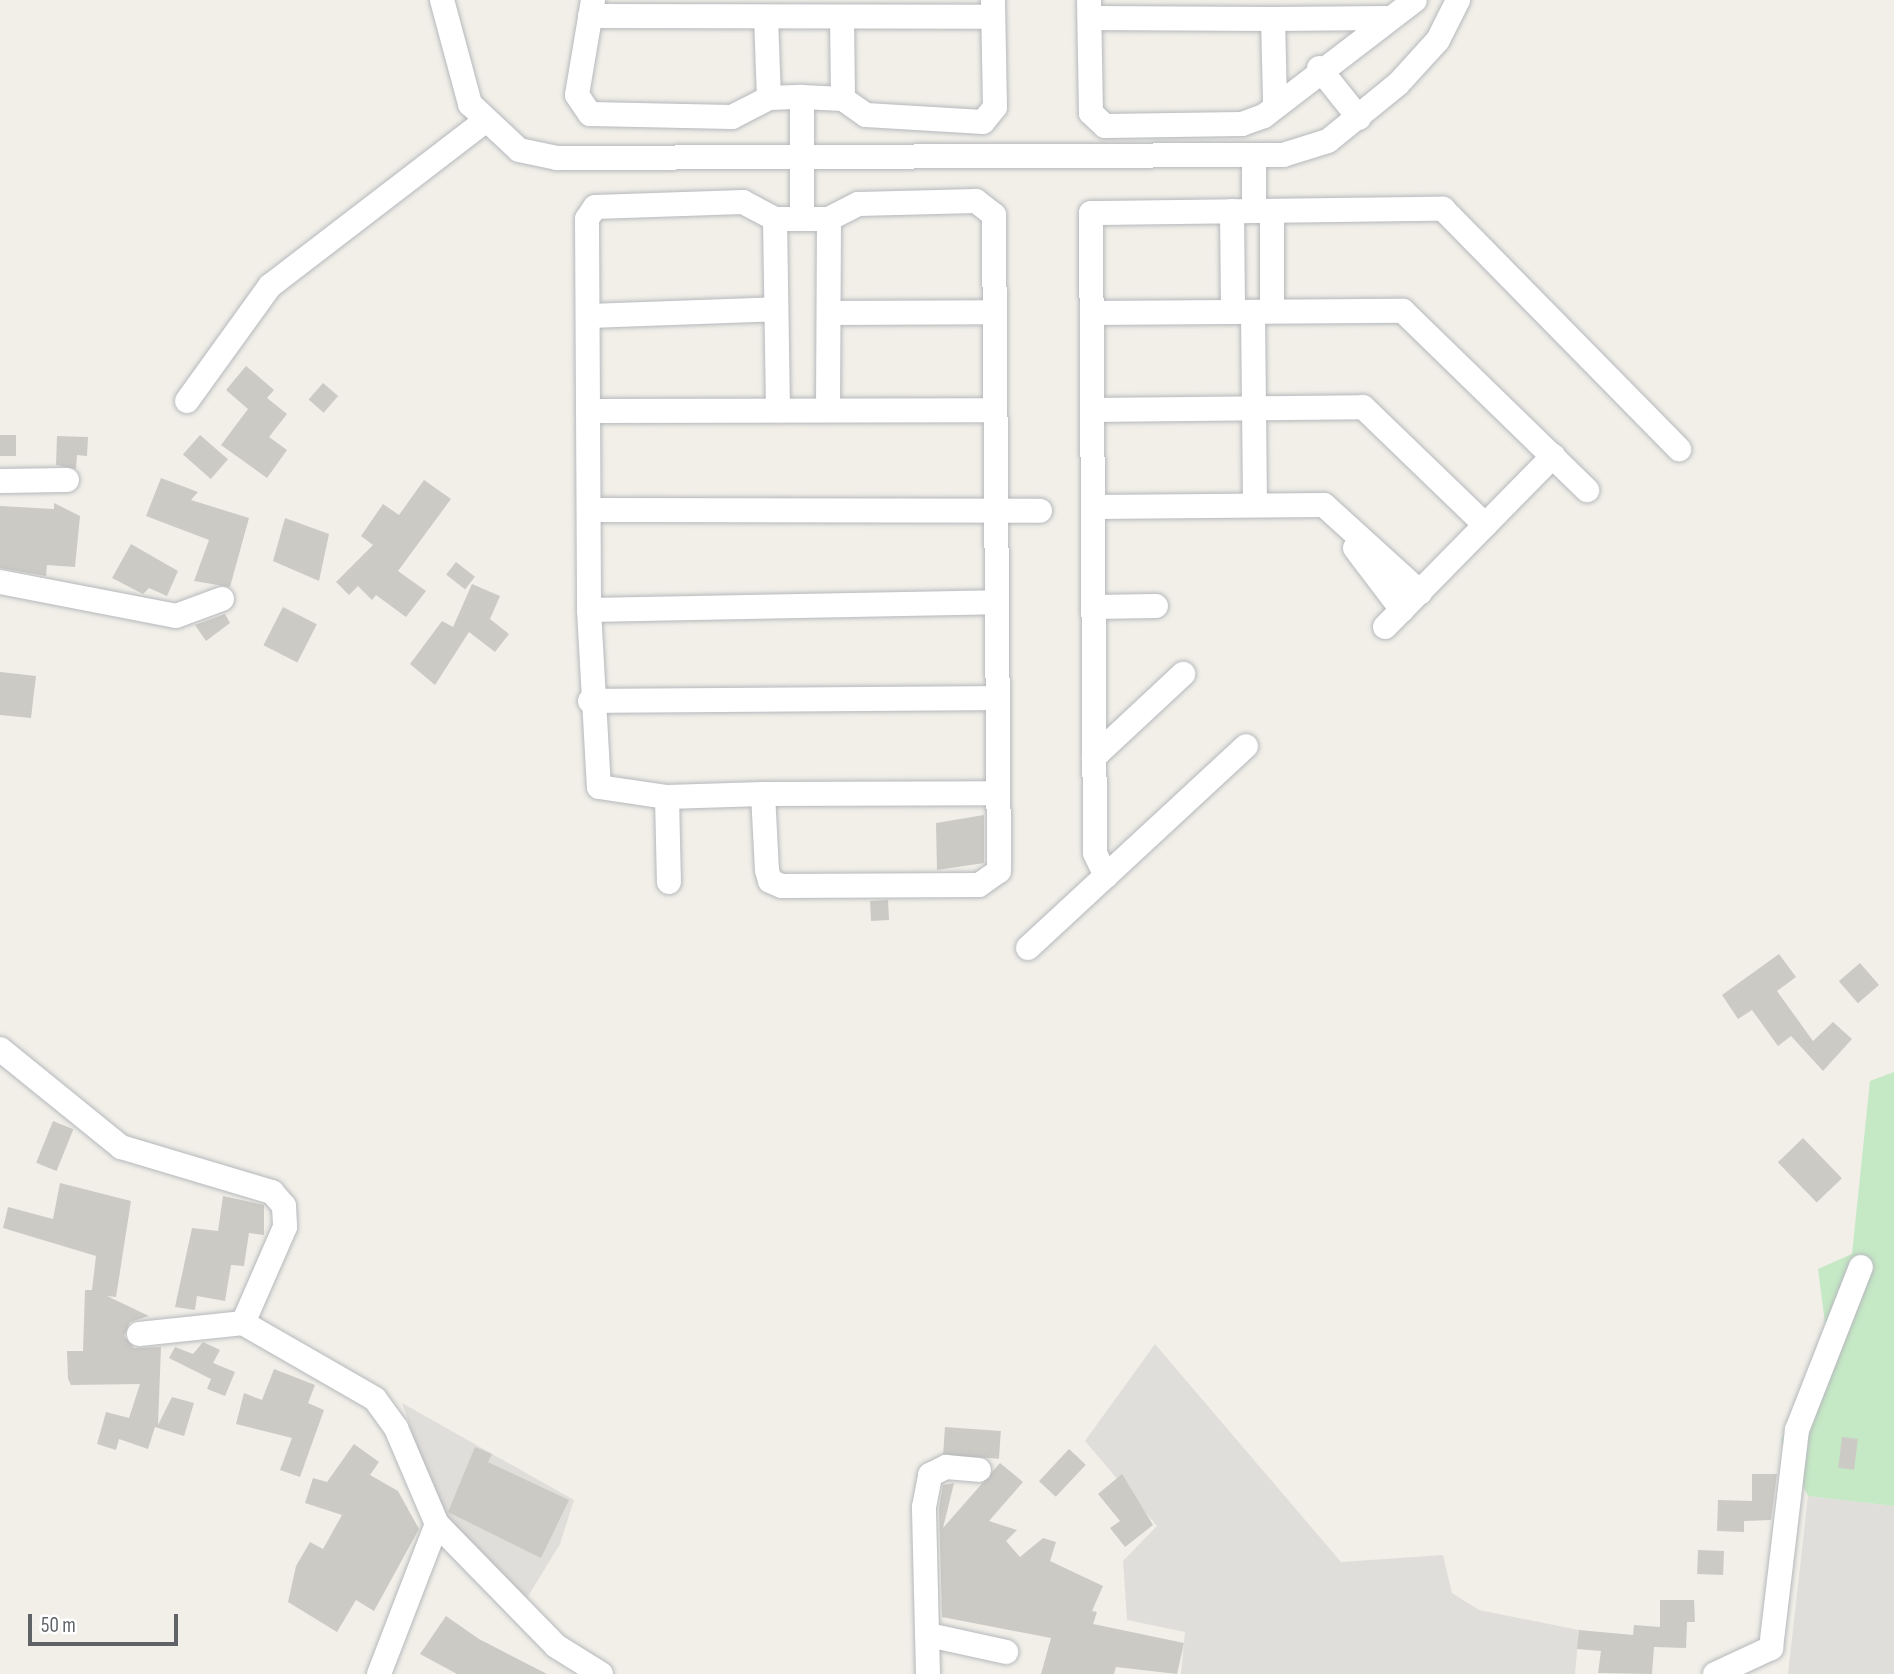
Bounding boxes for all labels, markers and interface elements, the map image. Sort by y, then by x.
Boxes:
scale bar [32,1600,182,1644]
text: 50 m [41,1613,76,1638]

